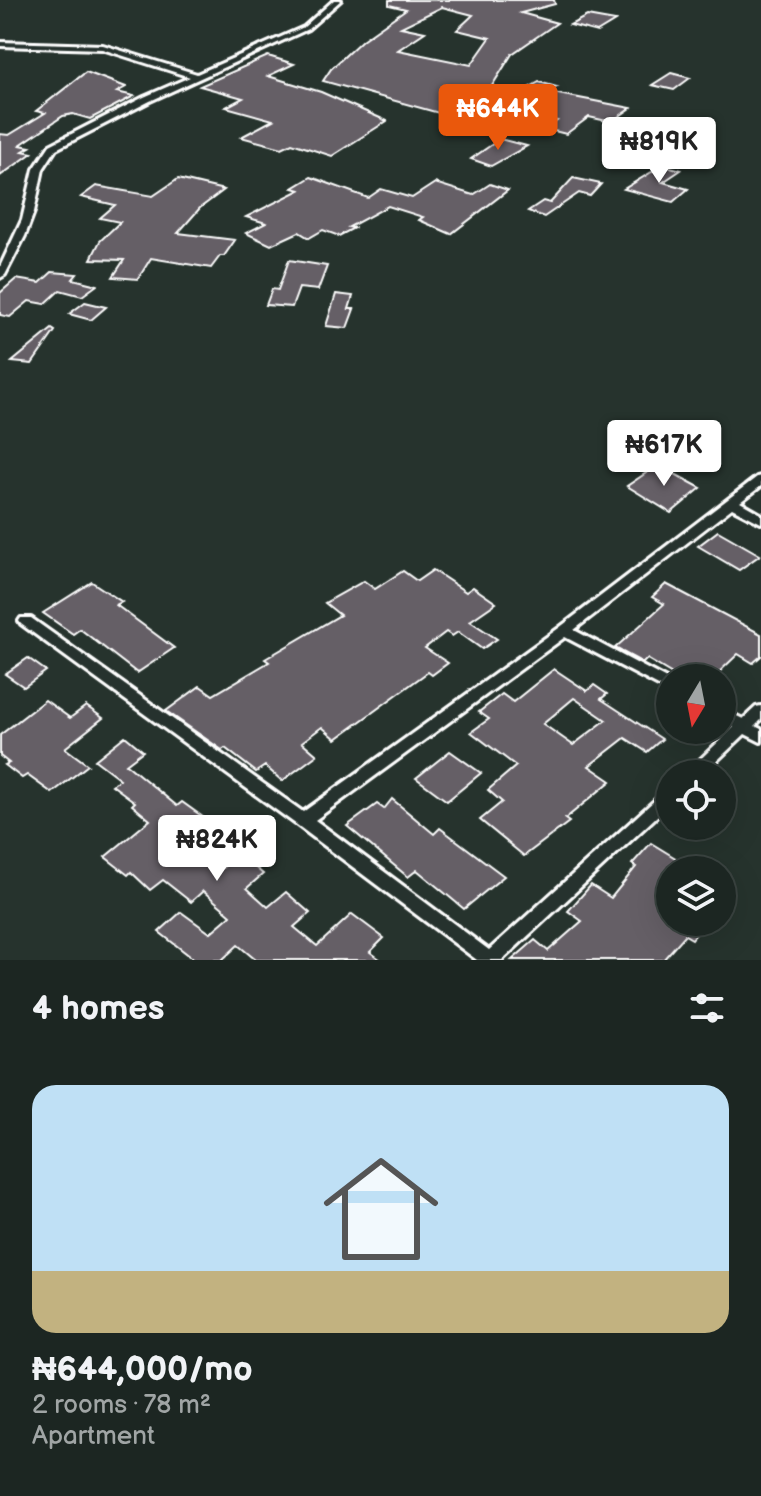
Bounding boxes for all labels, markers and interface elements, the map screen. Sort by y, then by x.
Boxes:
pin: ₦644K [442,84,554,152]
text: ₦644K [457,94,539,125]
pin: ₦819K [603,117,715,185]
text: ₦819K [620,127,698,158]
pin: ₦617K [608,420,720,488]
text: ₦617K [625,430,703,461]
north arrow [656,664,736,744]
map controls [656,664,736,936]
button: locate [656,760,736,840]
pin: ₦824K [161,815,273,883]
text: ₦824K [176,825,258,856]
button: layers [656,856,736,936]
icon: filters [685,986,729,1030]
text: 4 homes [32,988,164,1029]
icon: home [309,1137,453,1281]
text: ₦644,000/mo [32,1349,253,1390]
text: 2 rooms · 78 m² [32,1390,211,1421]
text: Apartment [32,1421,155,1452]

